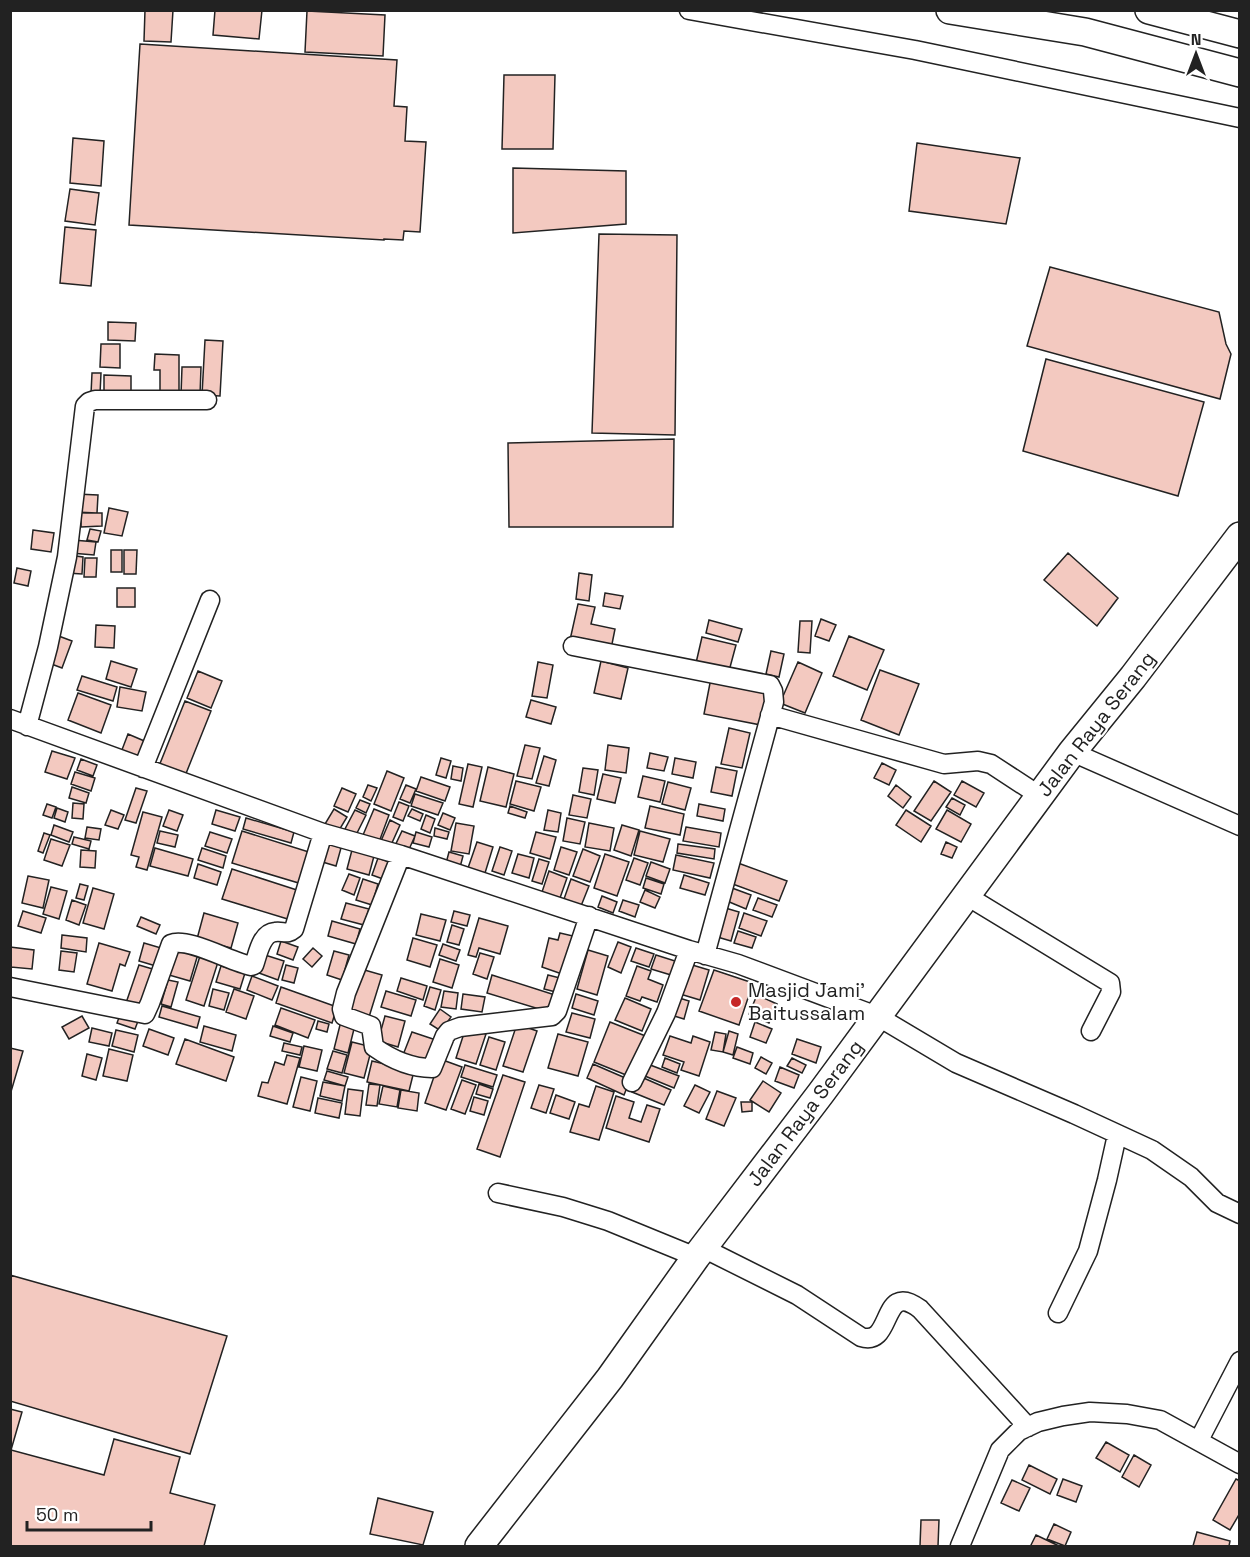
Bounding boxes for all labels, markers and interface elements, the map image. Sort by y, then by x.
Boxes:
north arrow [1166,24,1226,84]
text: N [1191,29,1201,50]
street label: Jalan Raya Serang [1031,646,1161,802]
place label: Masjid Jami' Baitussalam [748,977,865,1026]
marker: Masjid Jami' Baitussalam [729,995,743,1009]
street label: Jalan Raya Serang [741,1034,869,1192]
scale bar [27,1494,152,1532]
text: 50 m [36,1503,78,1526]

